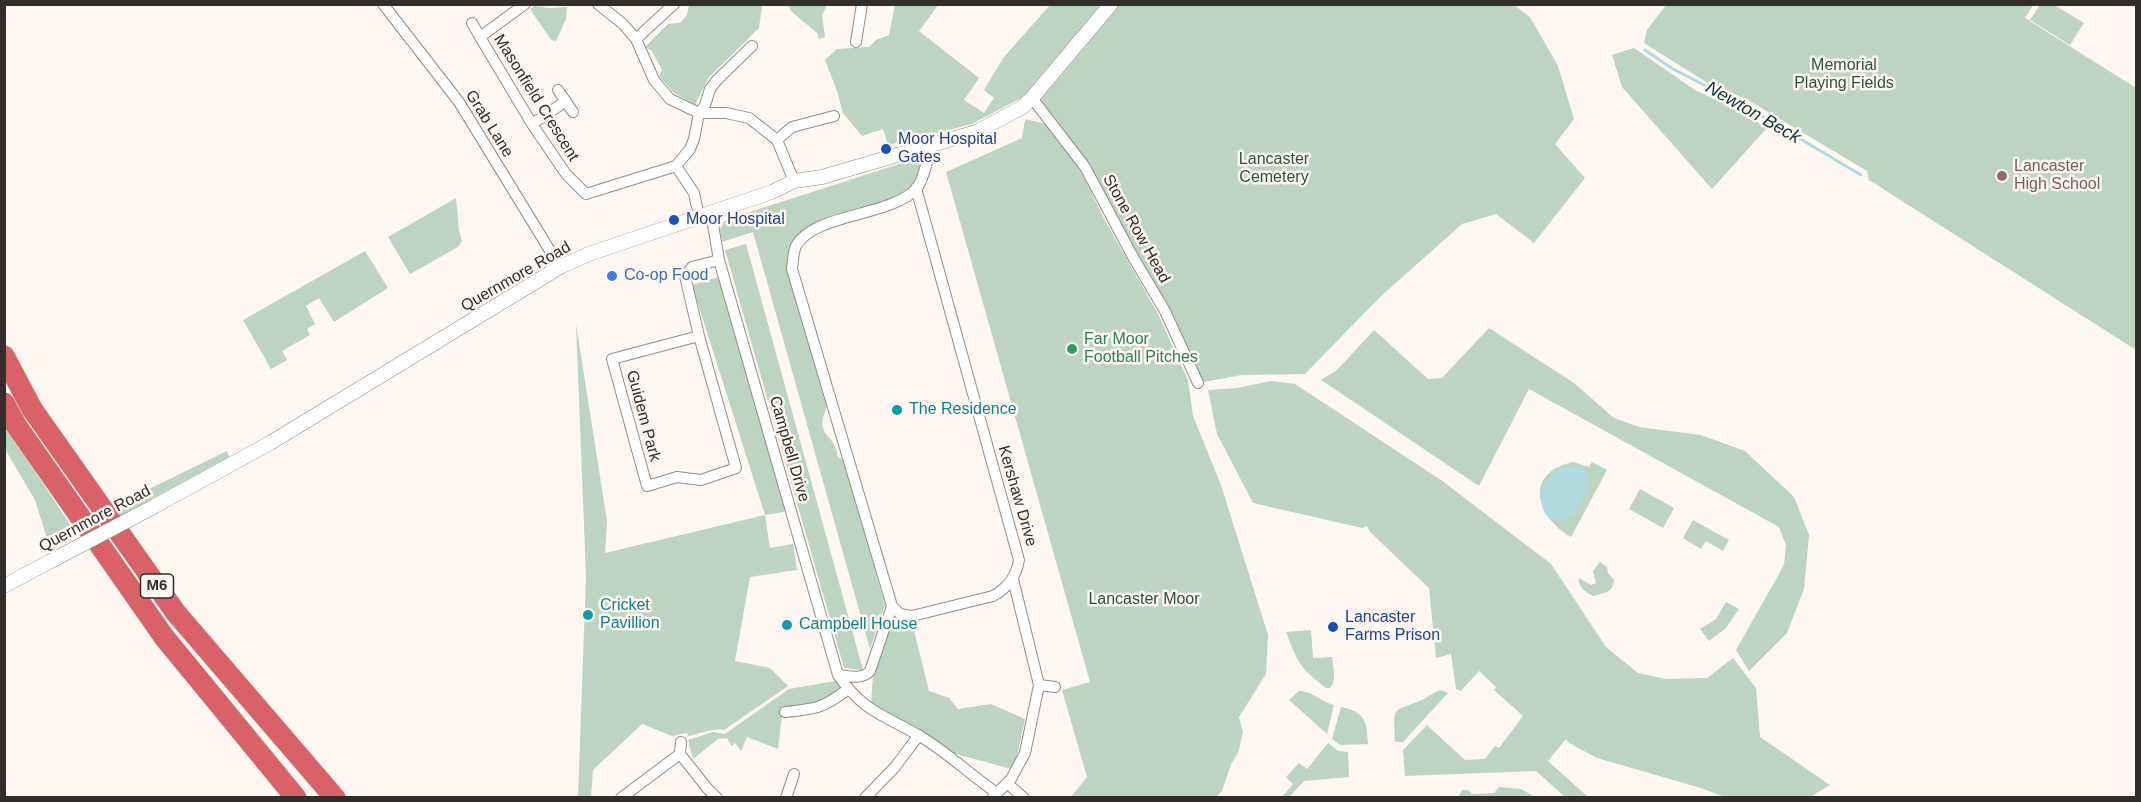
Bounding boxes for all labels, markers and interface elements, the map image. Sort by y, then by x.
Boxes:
street label: Masonfield Crescent [489,31,583,165]
park label: Memorial Playing Fields [1794,56,1894,94]
water label: Newton Beck [1702,77,1804,149]
street label: Grab Lane [461,87,517,161]
place label: Moor Hospital Gates [898,130,997,168]
marker: Moor Hospital Gates [879,142,893,156]
park label: Lancaster Cemetery [1239,150,1309,188]
place label: Lancaster High School [2014,157,2100,195]
marker: Lancaster High School [1995,169,2009,183]
street label: Stone Row Head [1098,171,1174,287]
place label: Moor Hospital [686,210,785,230]
marker: Moor Hospital [667,213,681,227]
street label: Quernmore Road [458,238,574,316]
place label: Co-op Food [624,266,708,286]
marker: Co-op Food [605,269,619,283]
place label: Far Moor Football Pitches [1084,330,1198,368]
marker: Far Moor Football Pitches [1065,342,1079,356]
street label: Guidem Park [622,368,664,464]
street label: Campbell Drive [765,394,813,504]
place label: The Residence [909,400,1017,420]
marker: The Residence [890,403,904,417]
street label: Kershaw Drive [993,443,1041,549]
street label: Quernmore Road [36,482,154,556]
road number: M6 [140,574,174,598]
park label: Lancaster Moor [1088,590,1200,610]
place label: Cricket Pavillion [600,596,660,634]
marker: Cricket Pavillion [581,608,595,622]
place label: Lancaster Farms Prison [1345,608,1440,646]
place label: Campbell House [799,615,917,635]
marker: Campbell House [780,618,794,632]
marker: Lancaster Farms Prison [1326,620,1340,634]

